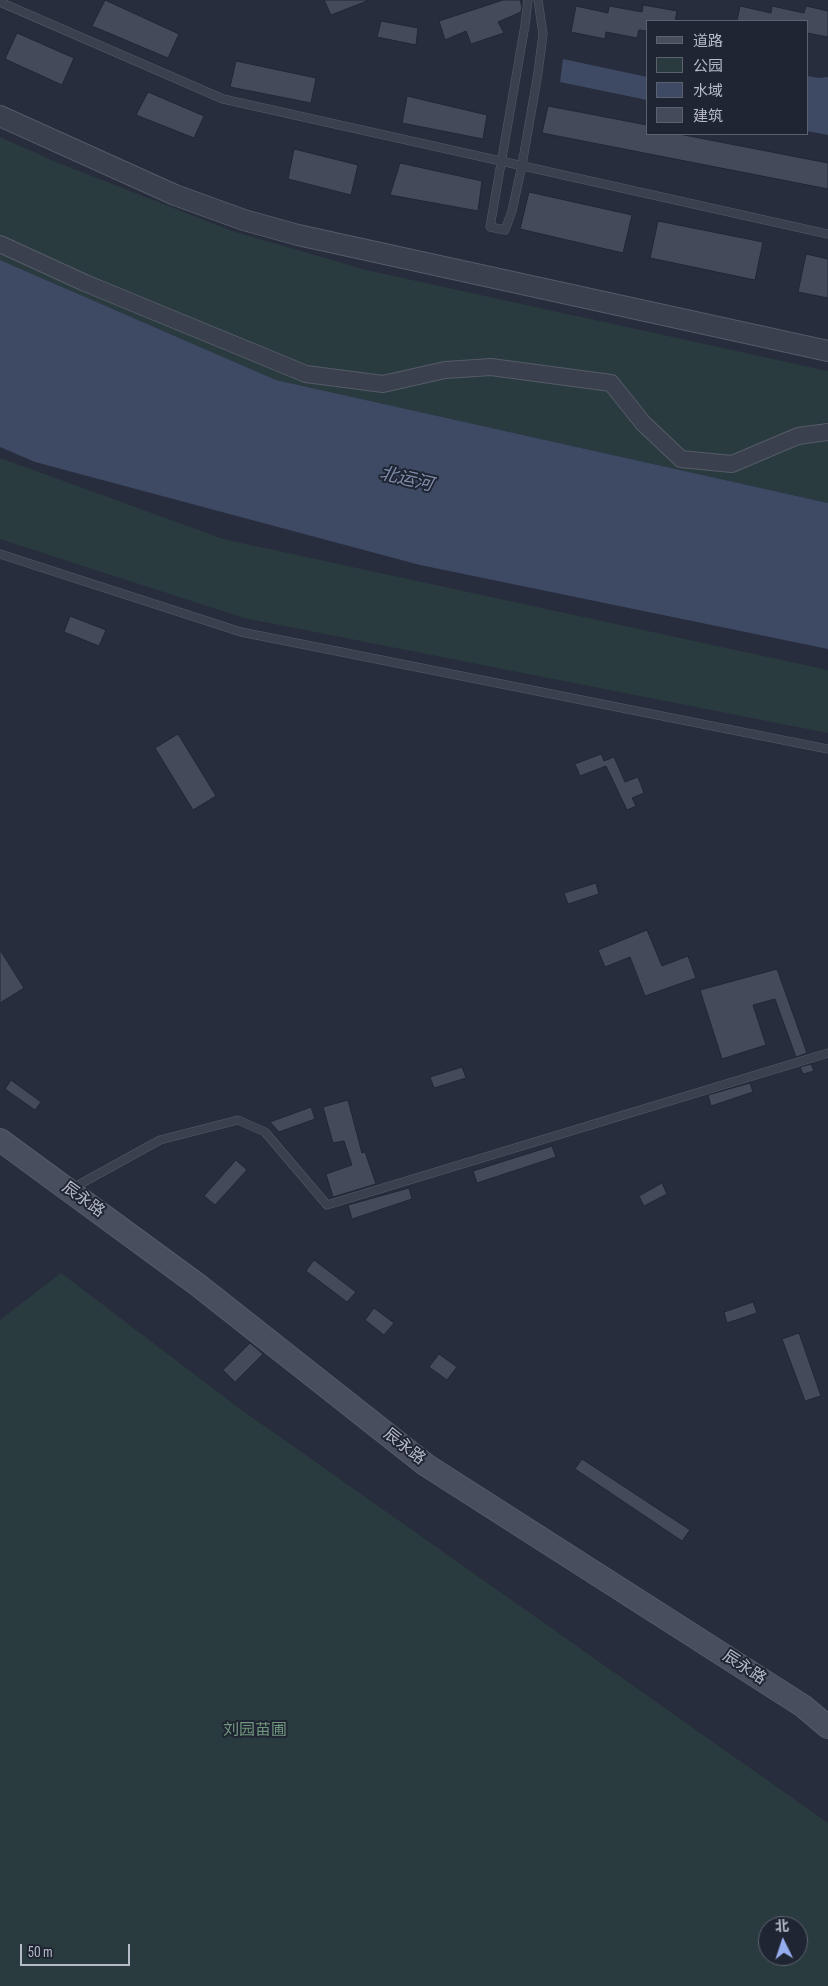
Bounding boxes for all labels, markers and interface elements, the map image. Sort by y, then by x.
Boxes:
legend [646,20,808,135]
text: 道路 [693,32,723,51]
text: 公园 [693,57,723,76]
text: 水域 [693,82,723,101]
text: 建筑 [693,107,723,126]
water label: 北运河 [377,463,435,497]
street label: 辰永路 [58,1178,108,1222]
street label: 辰永路 [379,1425,429,1469]
street label: 辰永路 [719,1647,769,1689]
park label: 刘园苗圃 [223,1721,287,1741]
north arrow [758,1916,808,1966]
text: 北 [774,1918,790,1936]
scale bar [22,1934,132,1966]
text: 50 m [28,1943,53,1962]

